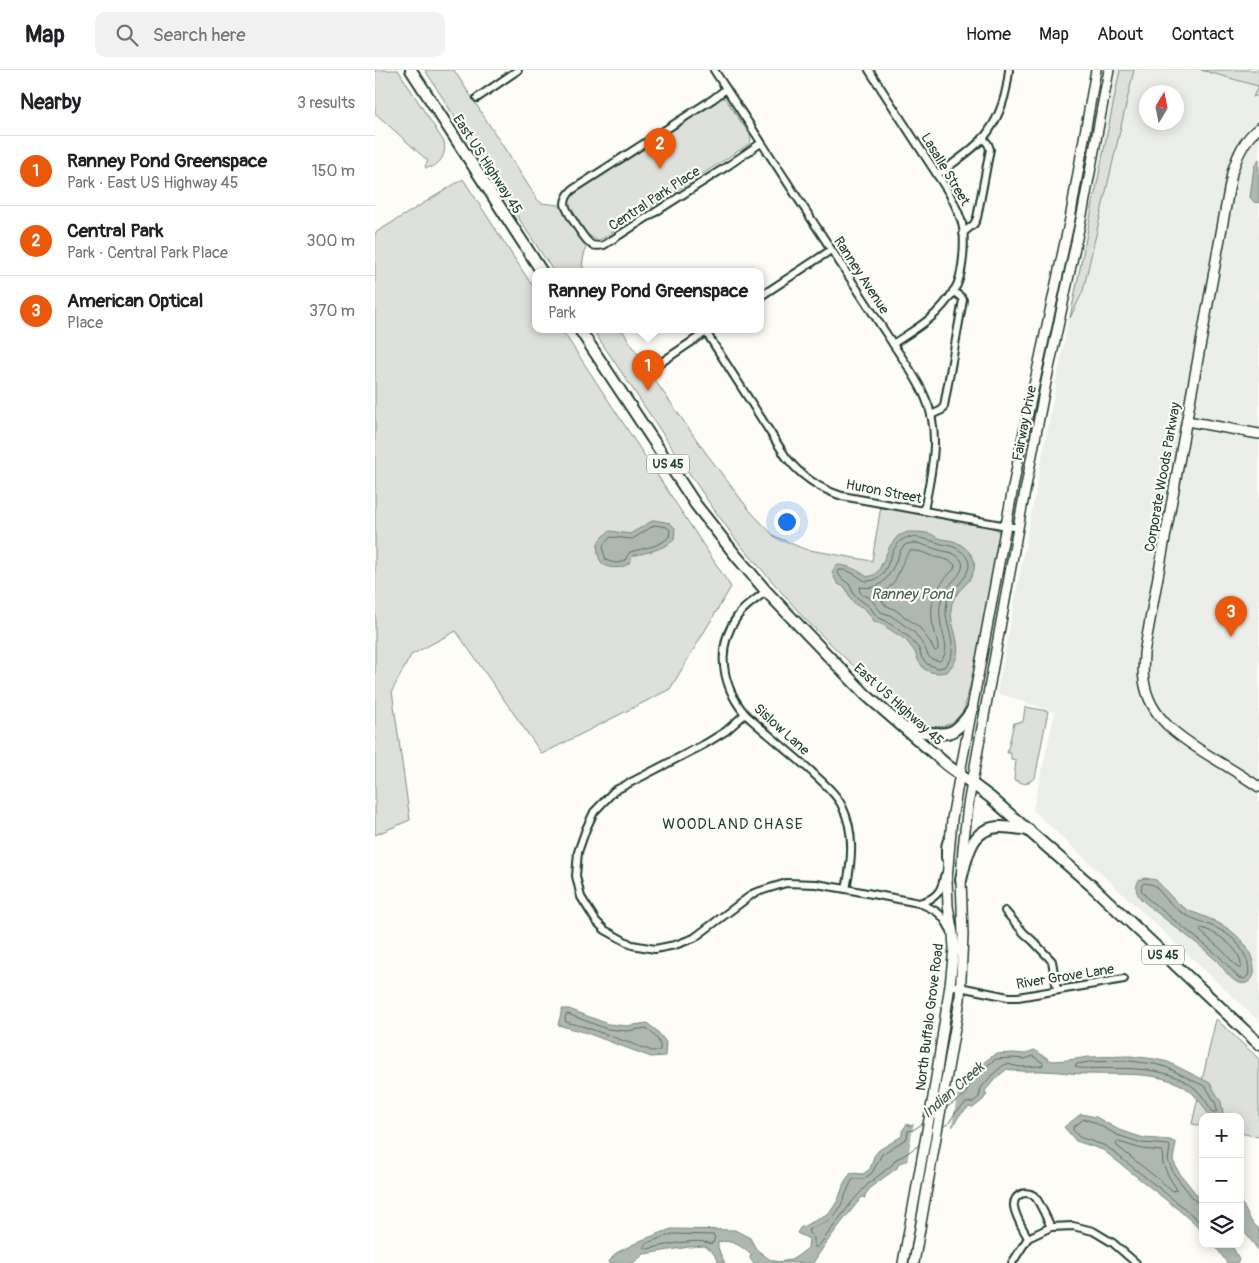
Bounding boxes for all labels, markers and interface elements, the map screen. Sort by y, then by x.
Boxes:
search box [95,12,445,57]
text: Map [25,20,65,49]
icon: search [113,21,141,49]
text: Search here [153,23,246,47]
text: Home [966,23,1011,46]
text: Map [1039,23,1069,46]
text: About [1097,23,1143,46]
text: Contact [1171,23,1234,46]
north arrow [1139,85,1184,130]
text: Nearby [20,89,81,116]
text: 3 results [297,93,355,113]
street label: East US Highway 45 [449,111,526,217]
pin: 2 [644,128,676,169]
street label: Lasalle Street [917,130,974,209]
text: Ranney Pond Greenspace [67,149,267,173]
text: 1 [33,161,39,181]
text: 150 m [311,161,355,181]
street label: Central Park Place [605,162,703,234]
text: Park · East US Highway 45 [67,173,239,193]
text: Central Park [67,219,163,243]
text: 2 [32,231,40,251]
text: 300 m [307,231,355,251]
street label: Ranney Avenue [830,233,893,317]
text: Park · Central Park Place [67,243,228,263]
popup [532,268,764,333]
text: Ranney Pond Greenspace [548,279,748,303]
text: American Optical [67,289,203,313]
text: 3 [32,301,40,321]
text: 370 m [309,301,355,321]
text: Park [548,303,576,323]
text: Place [67,313,103,333]
pin: 1 [632,350,664,391]
street label: Fairway Drive [1009,384,1040,462]
street label: Corporate Woods Parkway [1141,401,1184,553]
road number: US 45 [647,454,689,474]
street label: Huron Street [845,476,924,507]
your location [774,509,800,535]
water label: Ranney Pond [871,585,954,604]
pin: 3 [1215,596,1247,637]
street label: East US Highway 45 [850,660,947,749]
street label: Sislow Lane [750,700,813,759]
district label: WOODLAND CHASE [662,815,804,834]
street label: North Buffalo Grove Road [912,942,947,1092]
road number: US 45 [1142,946,1184,964]
street label: River Grove Lane [1015,960,1115,993]
water label: Indian Creek [918,1057,990,1123]
map controls [1199,1113,1244,1248]
button: + [1199,1113,1244,1158]
button: − [1199,1158,1244,1203]
button: layers [1199,1203,1244,1248]

